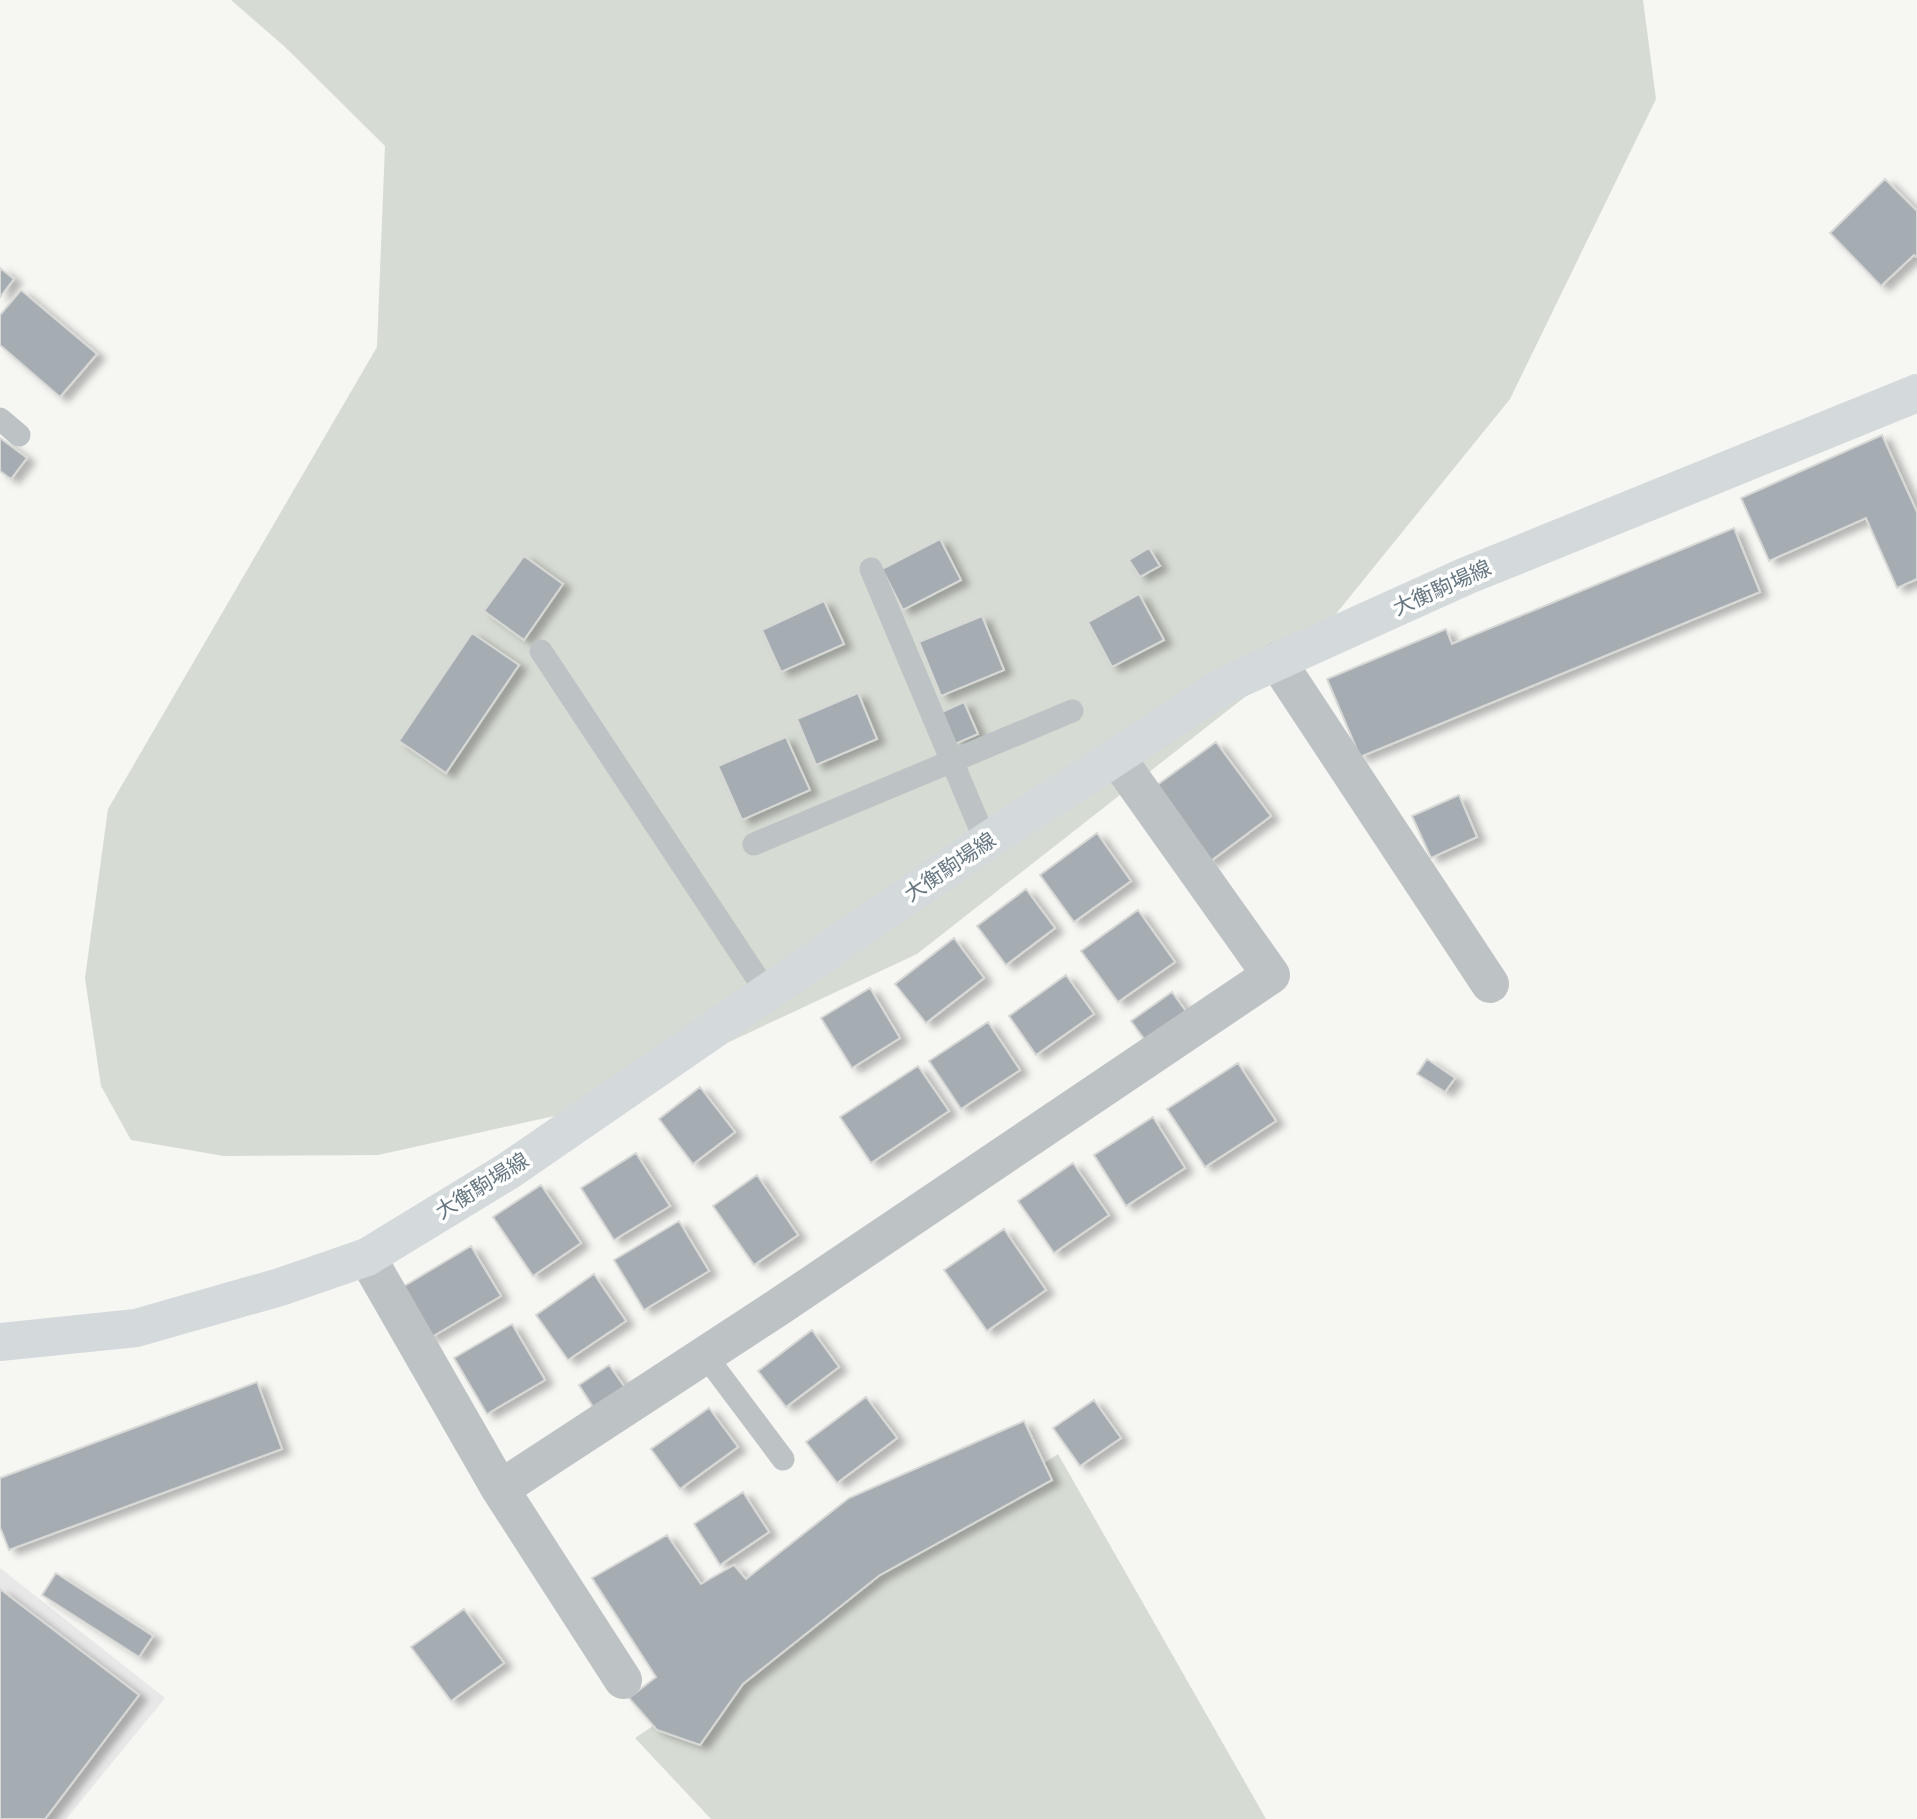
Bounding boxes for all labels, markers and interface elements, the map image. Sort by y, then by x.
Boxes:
street label: 大衡駒場線 [1388,554,1495,621]
street label: 大衡駒場線 [899,826,1001,907]
street label: 大衡駒場線 [430,1146,533,1225]

